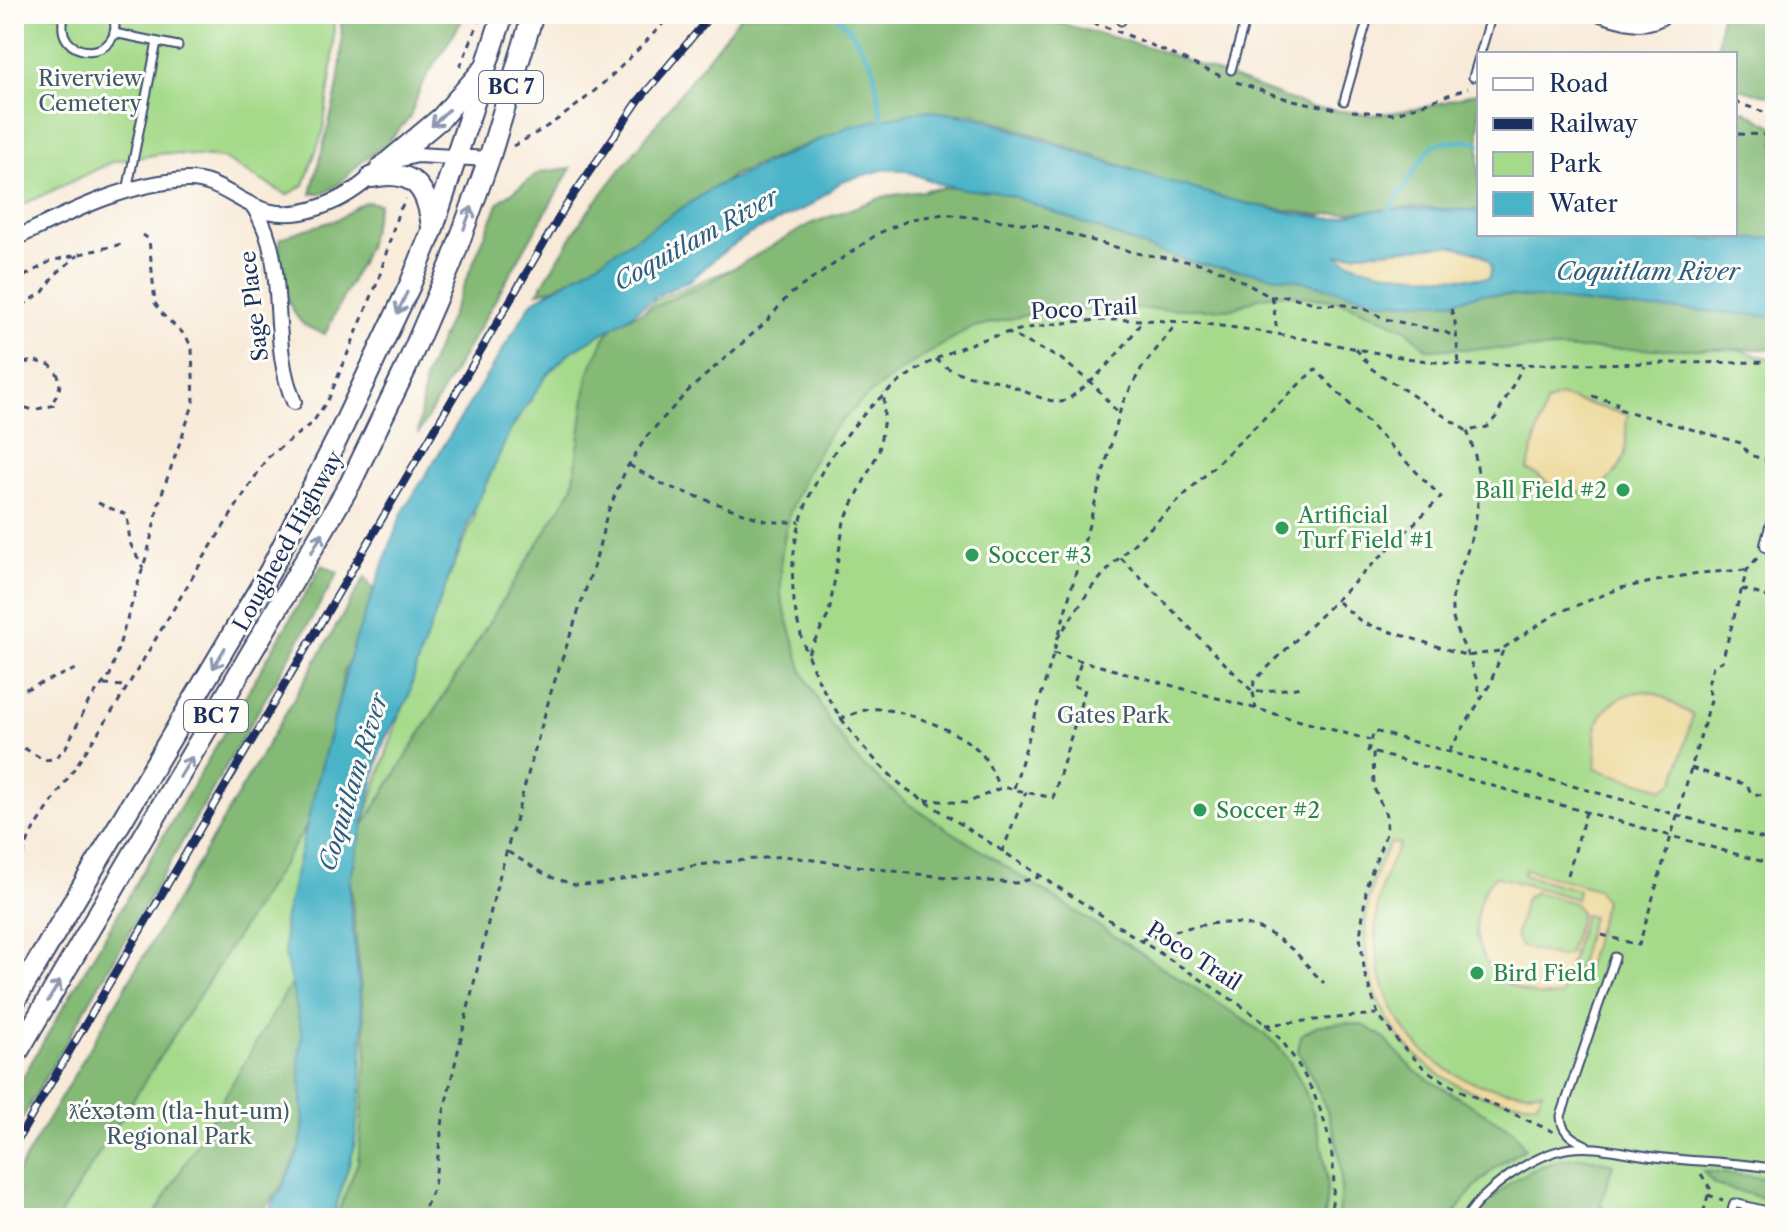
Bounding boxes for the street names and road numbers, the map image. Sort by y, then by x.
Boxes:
road number: BC 7 [479,71,543,103]
street label: Sage Place [234,249,274,363]
street label: Poco Trail [1030,293,1139,325]
street label: Lougheed Highway [227,445,349,636]
road number: BC 7 [184,700,248,732]
street label: Poco Trail [1142,916,1247,997]

